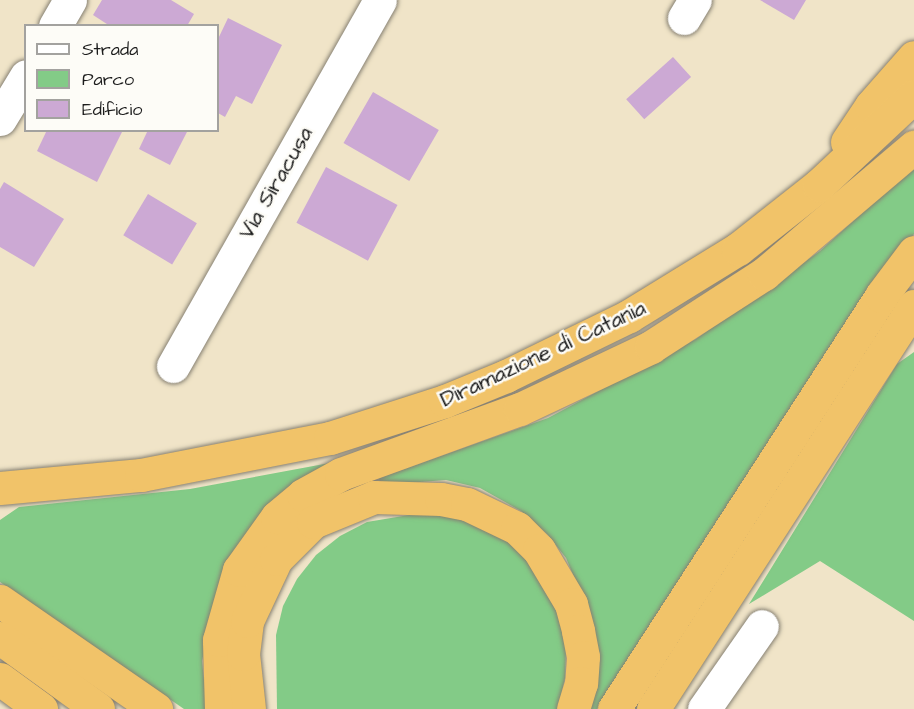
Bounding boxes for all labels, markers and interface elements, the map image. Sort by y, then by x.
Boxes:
legend [24,24,219,132]
text: Strada [82,37,138,62]
text: Parco [82,67,134,92]
text: Edificio [82,97,142,122]
street label: Via Siracusa [233,122,319,244]
street label: Diramazione di Catania [436,295,650,413]

